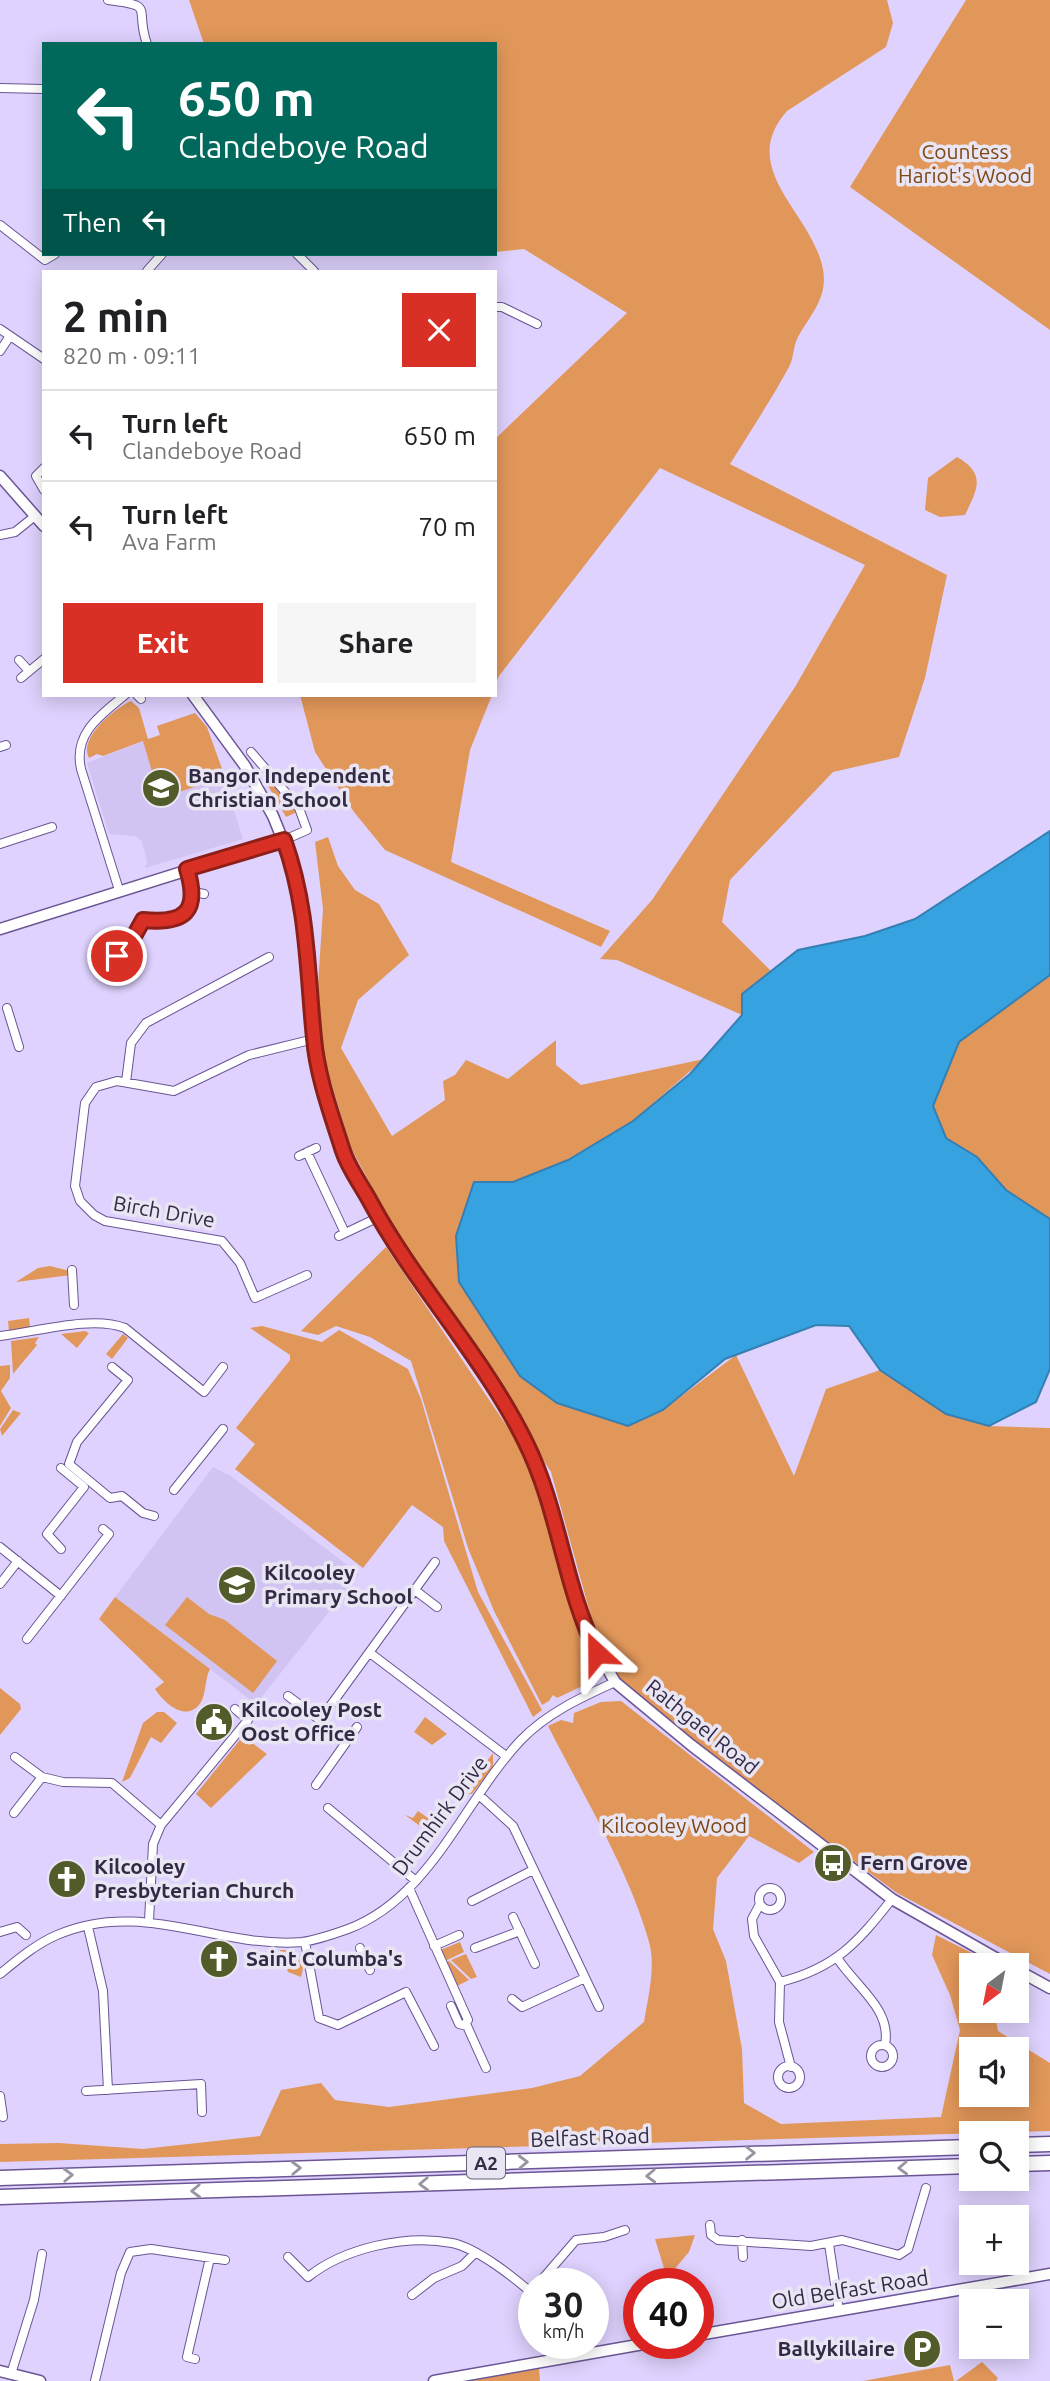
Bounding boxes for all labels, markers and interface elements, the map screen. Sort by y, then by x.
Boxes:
icon: left [63,70,154,161]
text: 650 m [178,70,315,125]
text: Clandeboye Road [178,128,429,164]
park label: Countess Hariot's Wood [898,139,1032,187]
icon: left [136,203,174,241]
text: Then [63,208,122,237]
text: 2 min [63,293,169,340]
button: close [402,293,476,367]
text: 820 m · 09:11 [63,343,201,368]
text: Turn left [122,409,228,438]
icon: left [63,417,101,455]
text: 650 m [404,421,476,450]
text: Clandeboye Road [122,438,302,463]
text: Turn left [122,500,228,529]
icon: left [63,508,101,546]
text: 70 m [418,512,476,541]
text: Ava Farm [122,529,217,554]
button: Exit [63,603,263,683]
button: Share [277,603,476,683]
place label: Bangor Independent Christian School [188,763,390,811]
school or university icon: Bangor Independent Christian School [140,767,182,809]
pin [87,926,147,986]
icon: arrive [98,937,136,975]
street label: Birch Drive [112,1190,217,1232]
place label: Kilcooley Primary School [264,1560,413,1608]
school or university icon: Kilcooley Primary School [216,1564,258,1606]
position arrow [560,1616,634,1690]
street label: Rathgael Road [642,1674,764,1779]
place label: Kilcooley Post Oost Office [241,1697,382,1745]
public building icon: Kilcooley Post Oost Office [193,1701,235,1743]
street label: Drumhirk Drive [387,1751,492,1880]
park label: Kilcooley Wood [601,1813,747,1837]
bus stop icon: Fern Grove [812,1842,854,1884]
place label: Fern Grove [860,1850,968,1874]
place label: Kilcooley Presbyterian Church [94,1854,294,1902]
church icon: Kilcooley Presbyterian Church [46,1858,88,1900]
church icon: Saint Columba's [198,1938,240,1980]
place label: Saint Columba's [246,1946,403,1970]
north arrow [959,1953,1029,2023]
map controls [959,1953,1029,2359]
button: sound [959,2037,1029,2107]
button: search [959,2121,1029,2191]
street label: Belfast Road [530,2123,650,2151]
one-way arrow [746,2145,756,2161]
road number: A2 [467,2148,505,2178]
one-way arrow [518,2154,529,2169]
one-way arrow [291,2160,301,2176]
one-way arrow [897,2161,908,2176]
one-way arrow [63,2168,74,2183]
one-way arrow [645,2168,656,2183]
one-way arrow [418,2176,429,2192]
one-way arrow [191,2183,202,2198]
button: + [959,2205,1029,2275]
street label: Old Belfast Road [770,2265,930,2313]
speed limit sign: 40 [623,2268,714,2359]
text: 30 [544,2284,583,2324]
button: − [959,2289,1029,2359]
text: km/h [543,2321,584,2341]
parking icon: Ballykillaire [901,2328,943,2370]
place label: Ballykillaire [778,2336,895,2360]

